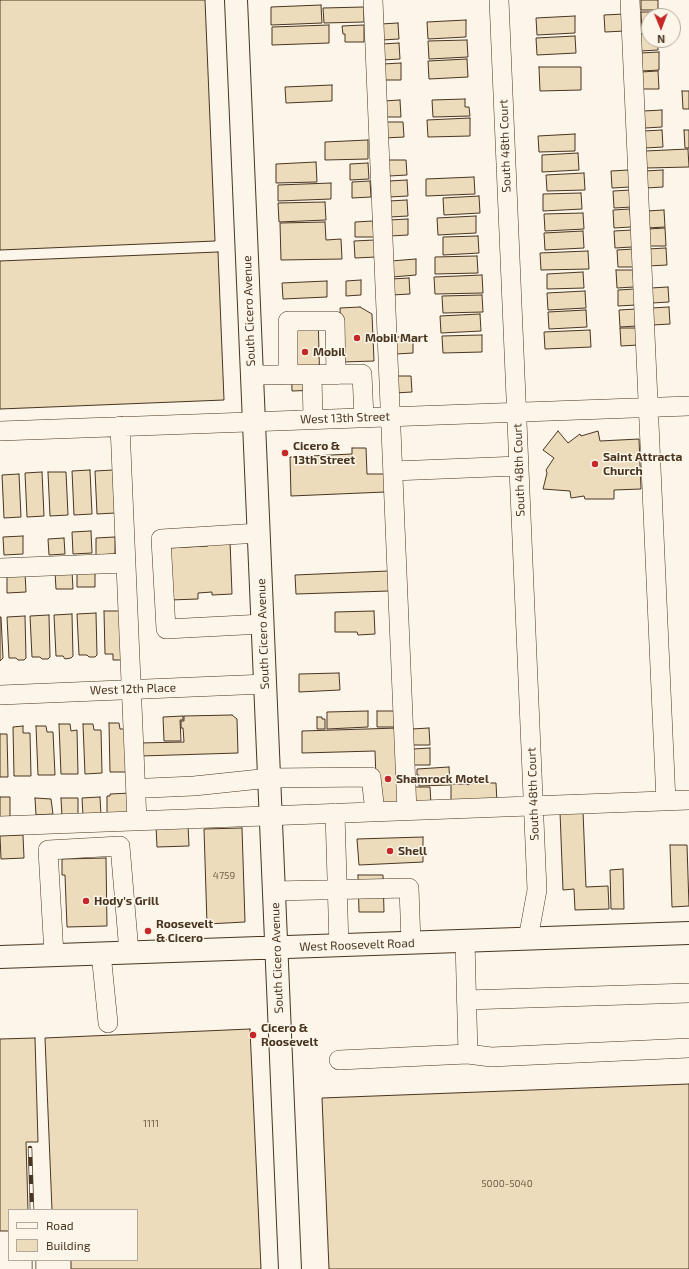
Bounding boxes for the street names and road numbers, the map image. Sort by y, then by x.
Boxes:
street label: South 48th Court [496,99,514,193]
street label: South Cicero Avenue [240,255,258,367]
street label: West 13th Street [300,409,390,427]
street label: South 48th Court [510,423,528,517]
street label: South Cicero Avenue [254,578,272,690]
street label: West 12th Place [90,680,176,698]
street label: South 48th Court [524,747,542,841]
street label: South Cicero Avenue [268,902,286,1014]
street label: West Roosevelt Road [299,936,415,954]

